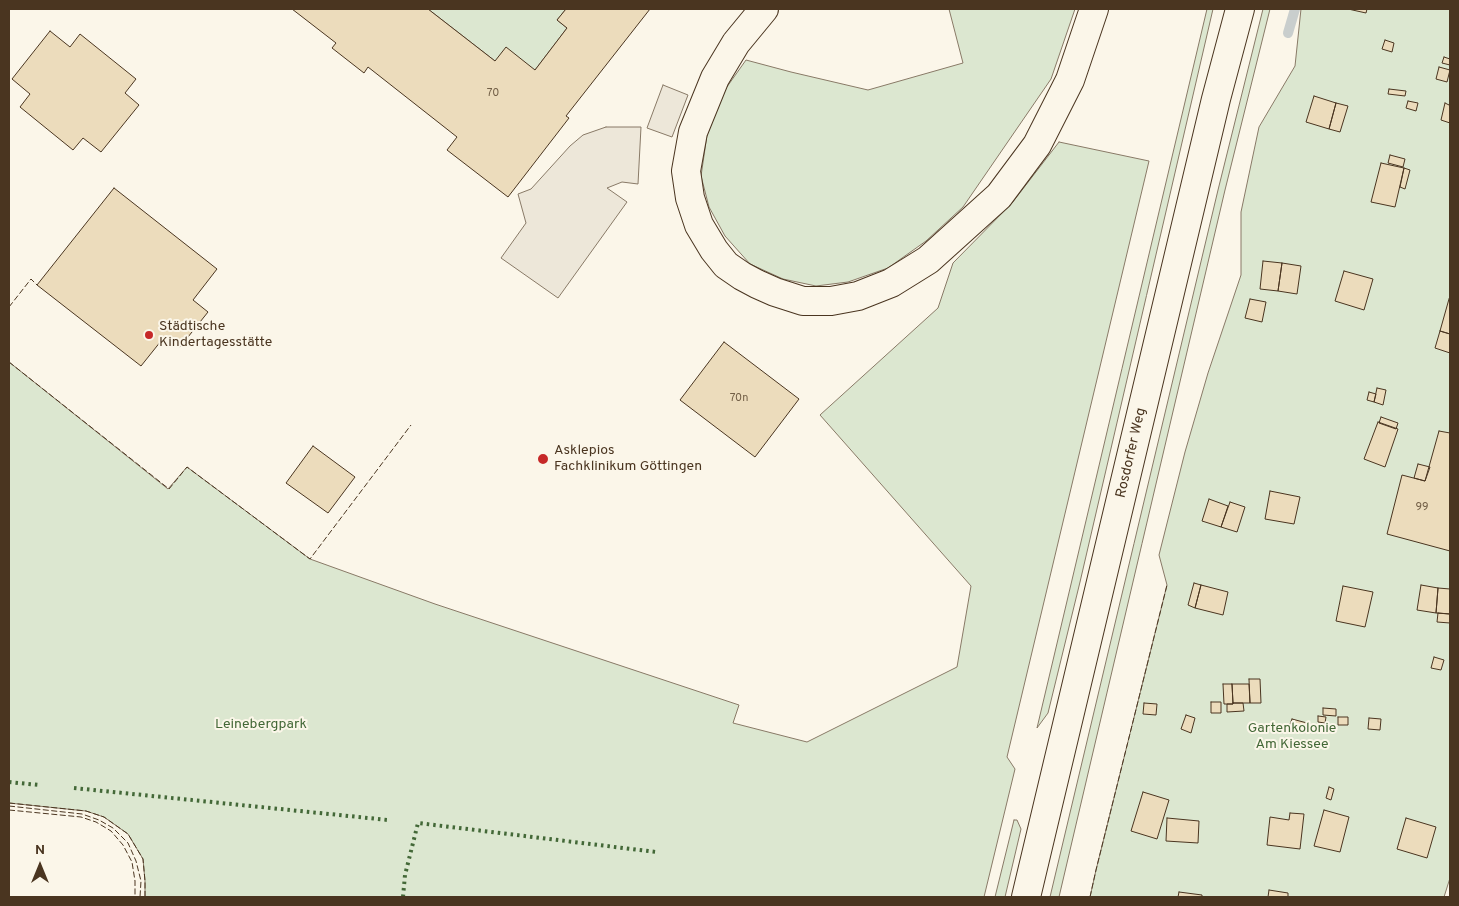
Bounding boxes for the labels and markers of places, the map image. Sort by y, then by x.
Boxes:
place label: Städtische Kindertagesstätte [159,319,272,352]
marker: Städtische Kindertagesstätte [143,329,155,341]
place label: Asklepios Fachklinikum Göttingen [554,443,702,476]
marker: Asklepios Fachklinikum Göttingen [536,452,550,466]

